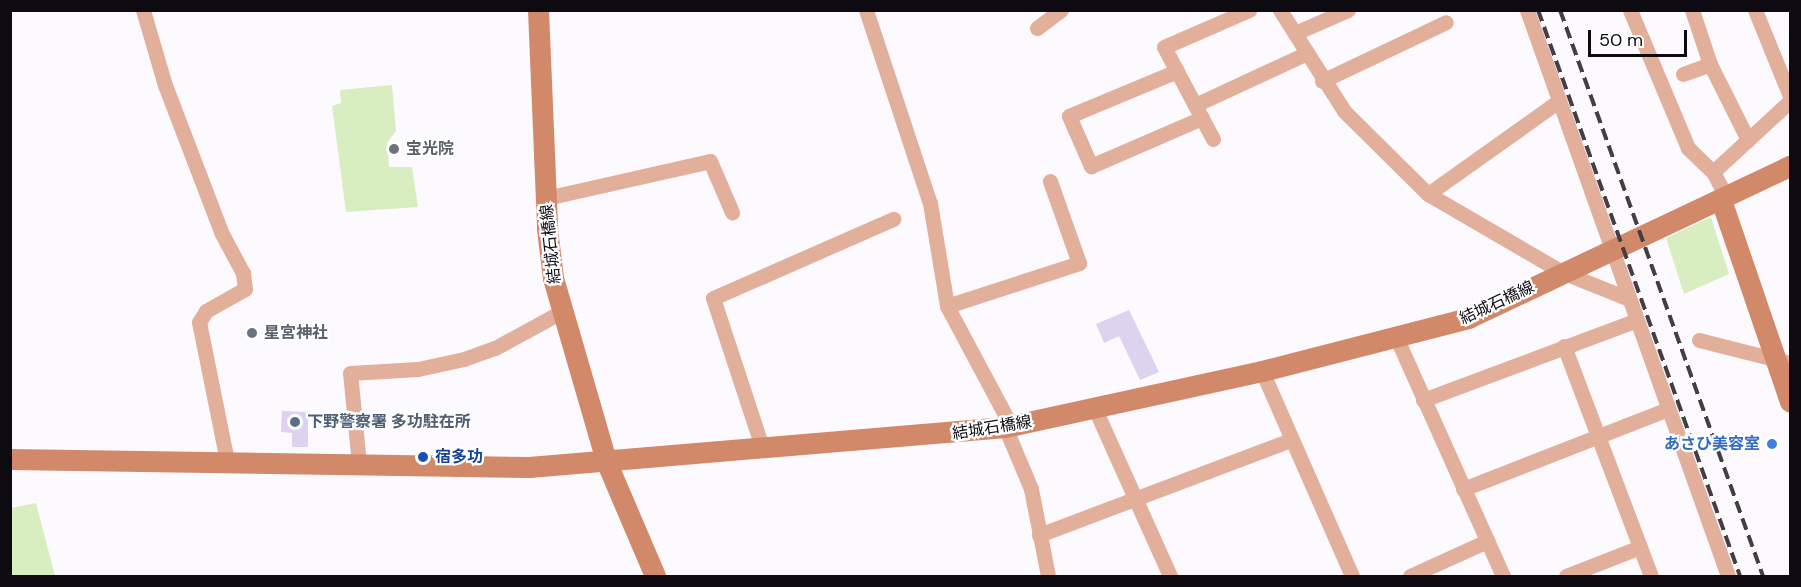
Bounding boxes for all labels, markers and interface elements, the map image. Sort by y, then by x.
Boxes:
scale bar [1591,18,1690,56]
text: 50 m [1599,28,1643,52]
place label: 宝光院 [406,139,454,159]
marker: 宝光院 [387,142,401,156]
street label: 結城石橋線 [537,203,565,285]
street label: 結城石橋線 [1457,277,1537,329]
place label: 星宮神社 [264,323,328,343]
marker: 星宮神社 [245,326,259,340]
place label: 下野警察署 多功駐在所 [307,412,471,432]
street label: 結城石橋線 [951,412,1033,444]
marker: 下野警察署 多功駐在所 [288,415,302,429]
place label: あさひ美容室 [1664,434,1760,454]
marker: あさひ美容室 [1765,437,1779,451]
place label: 宿多功 [435,447,483,467]
marker: 宿多功 [416,450,430,464]

